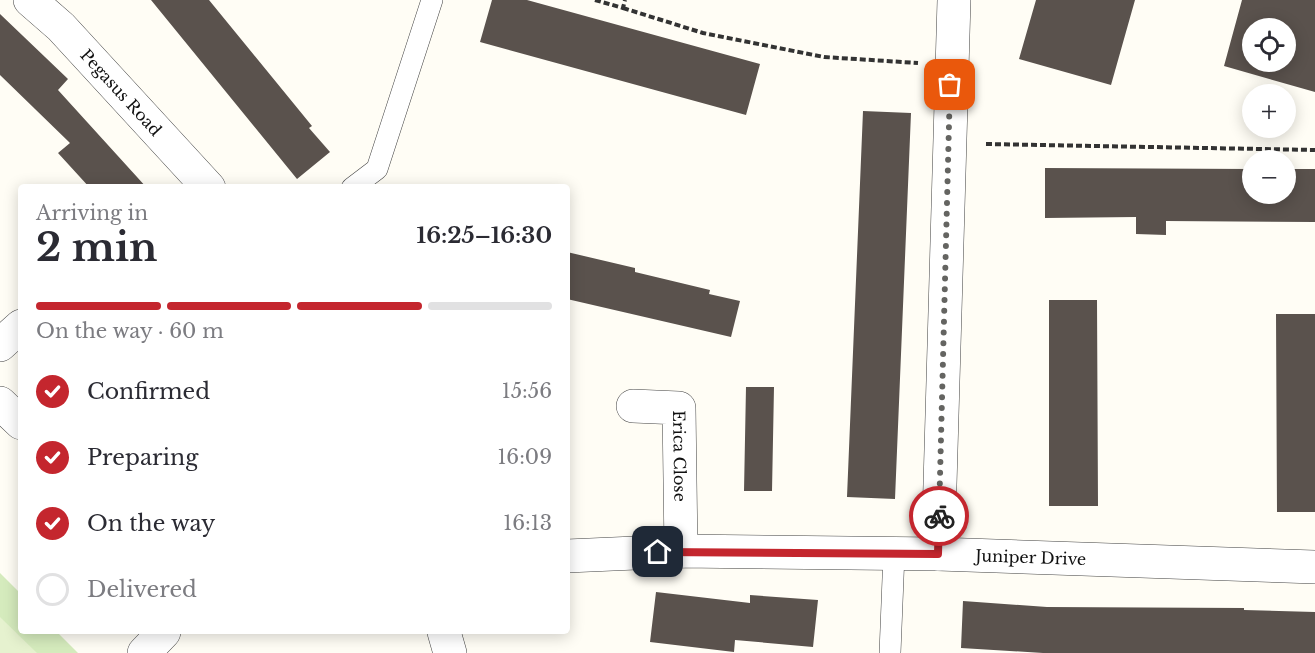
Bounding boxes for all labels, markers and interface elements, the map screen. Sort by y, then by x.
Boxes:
map controls [1242,18,1296,204]
button: locate [1242,18,1296,72]
street label: Pegasus Road [76,45,166,140]
pin [924,59,975,110]
icon: bag [933,68,966,101]
button: + [1242,84,1296,138]
button: − [1242,150,1296,204]
text: Arriving in [36,201,148,225]
text: 16:25–16:30 [417,222,552,249]
text: 2 min [36,223,157,272]
text: On the way · 60 m [36,319,224,343]
icon: check [36,375,69,408]
text: Confirmed [87,378,210,405]
text: 15:56 [502,379,552,403]
street label: Erica Close [669,410,690,502]
icon: check [36,441,69,474]
text: Preparing [87,444,198,471]
text: 16:09 [497,445,552,469]
courier [909,486,969,546]
icon: bike [923,500,956,533]
icon: check [36,507,69,540]
text: On the way [87,510,215,537]
text: 16:13 [503,511,552,535]
pin [632,526,683,577]
icon: home [641,535,674,568]
street label: Juniper Drive [973,545,1087,569]
text: Delivered [87,576,197,603]

